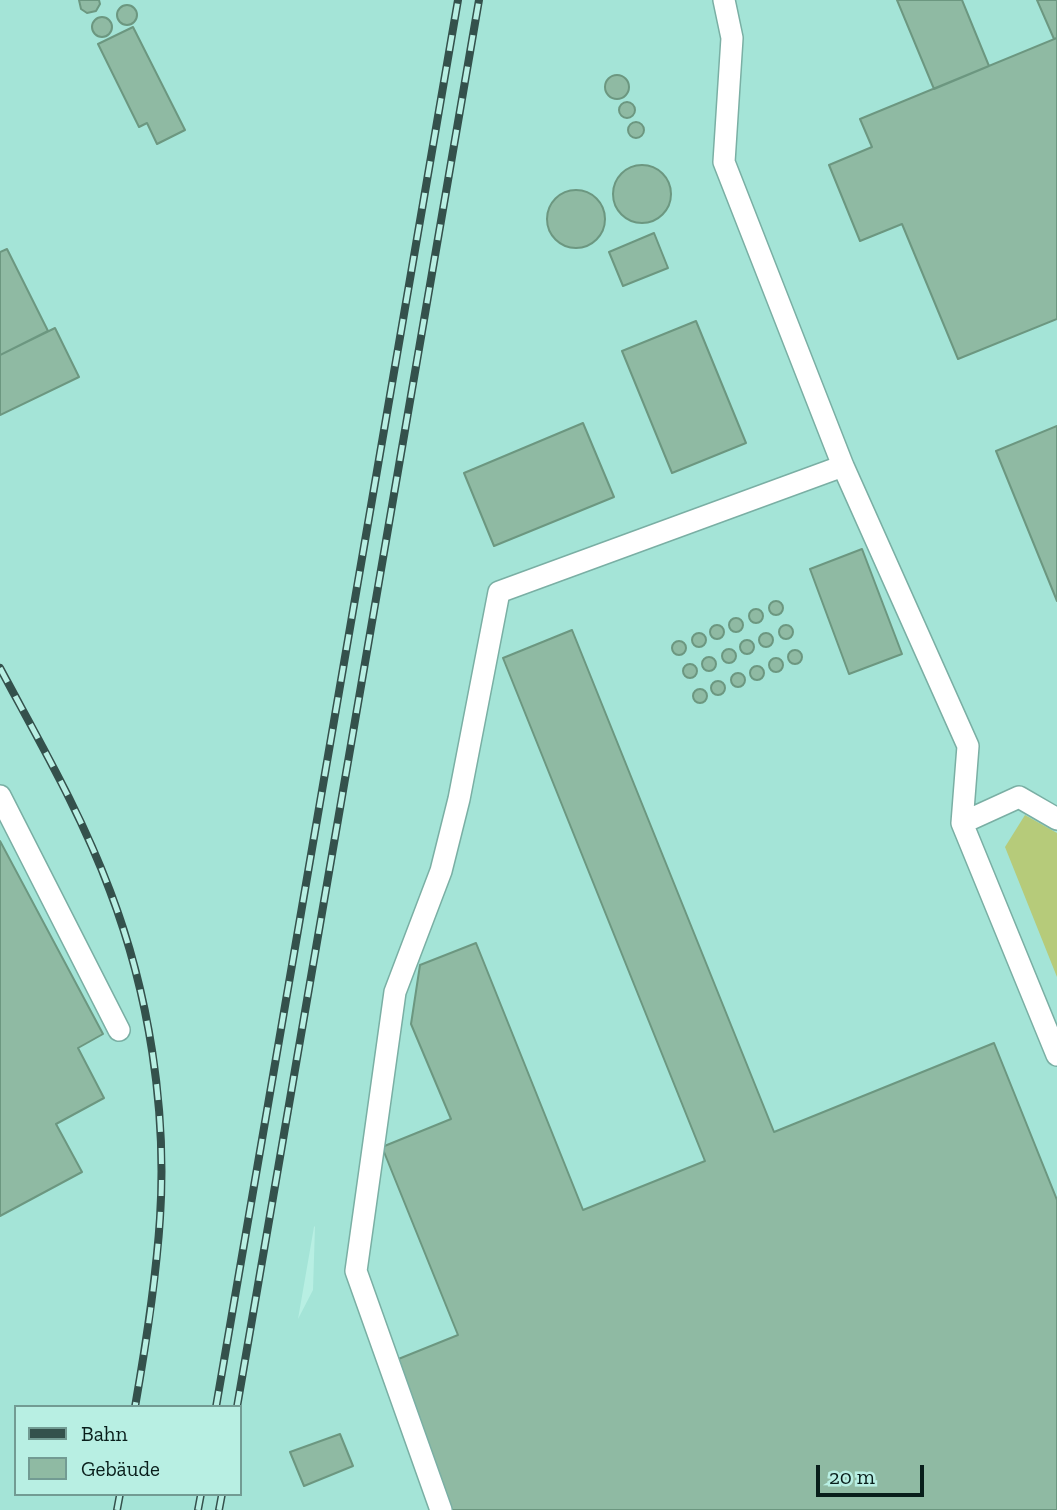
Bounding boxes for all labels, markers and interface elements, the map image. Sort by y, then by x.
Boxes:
legend [14,1405,242,1496]
text: Bahn [81,1421,128,1446]
scale bar [819,1450,928,1494]
text: Gebäude [81,1456,160,1481]
text: 20 m [829,1464,875,1489]

